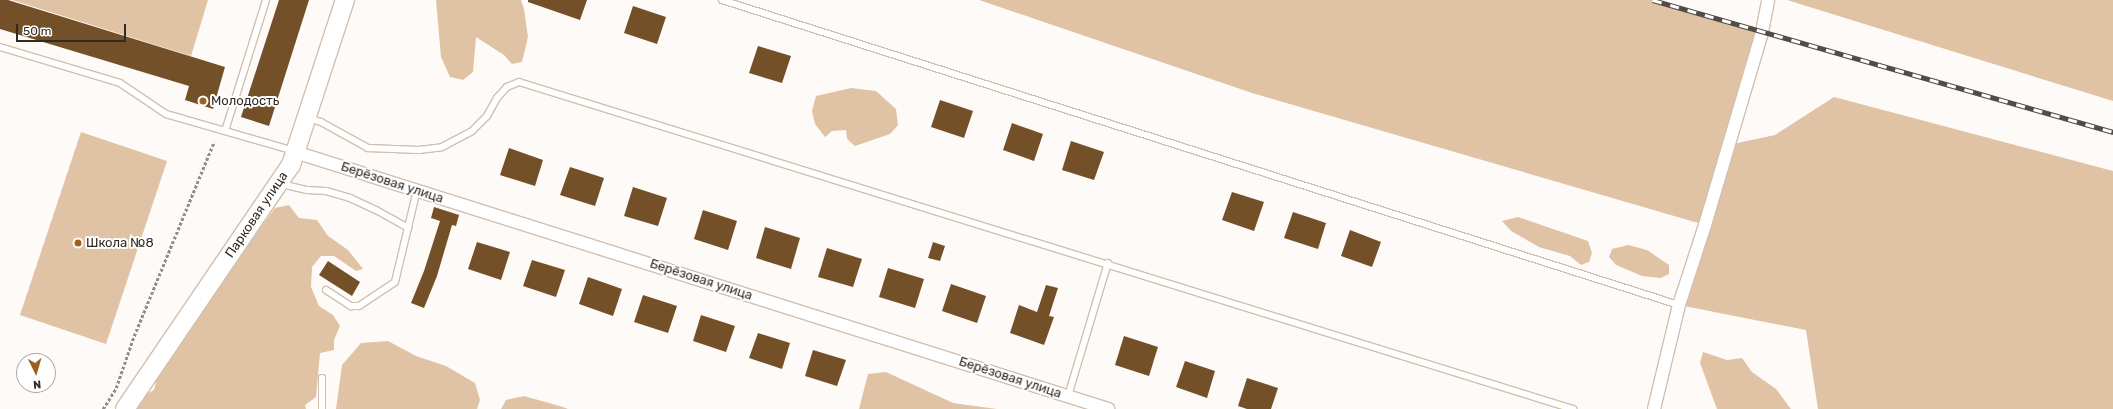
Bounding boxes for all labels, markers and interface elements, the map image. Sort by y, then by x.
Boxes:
scale bar [18,16,128,42]
text: 50 m [23,24,51,38]
place label: Молодость [211,93,279,109]
marker: Молодость [198,96,208,106]
street label: Берёзовая улица [339,159,445,207]
street label: Парковая улица [222,169,292,261]
place label: Школа №8 [86,235,154,251]
marker: Школа №8 [73,238,83,248]
street label: Берёзовая улица [648,256,754,304]
north arrow [16,353,56,393]
street label: Берёзовая улица [957,354,1063,402]
text: N [32,378,42,391]

